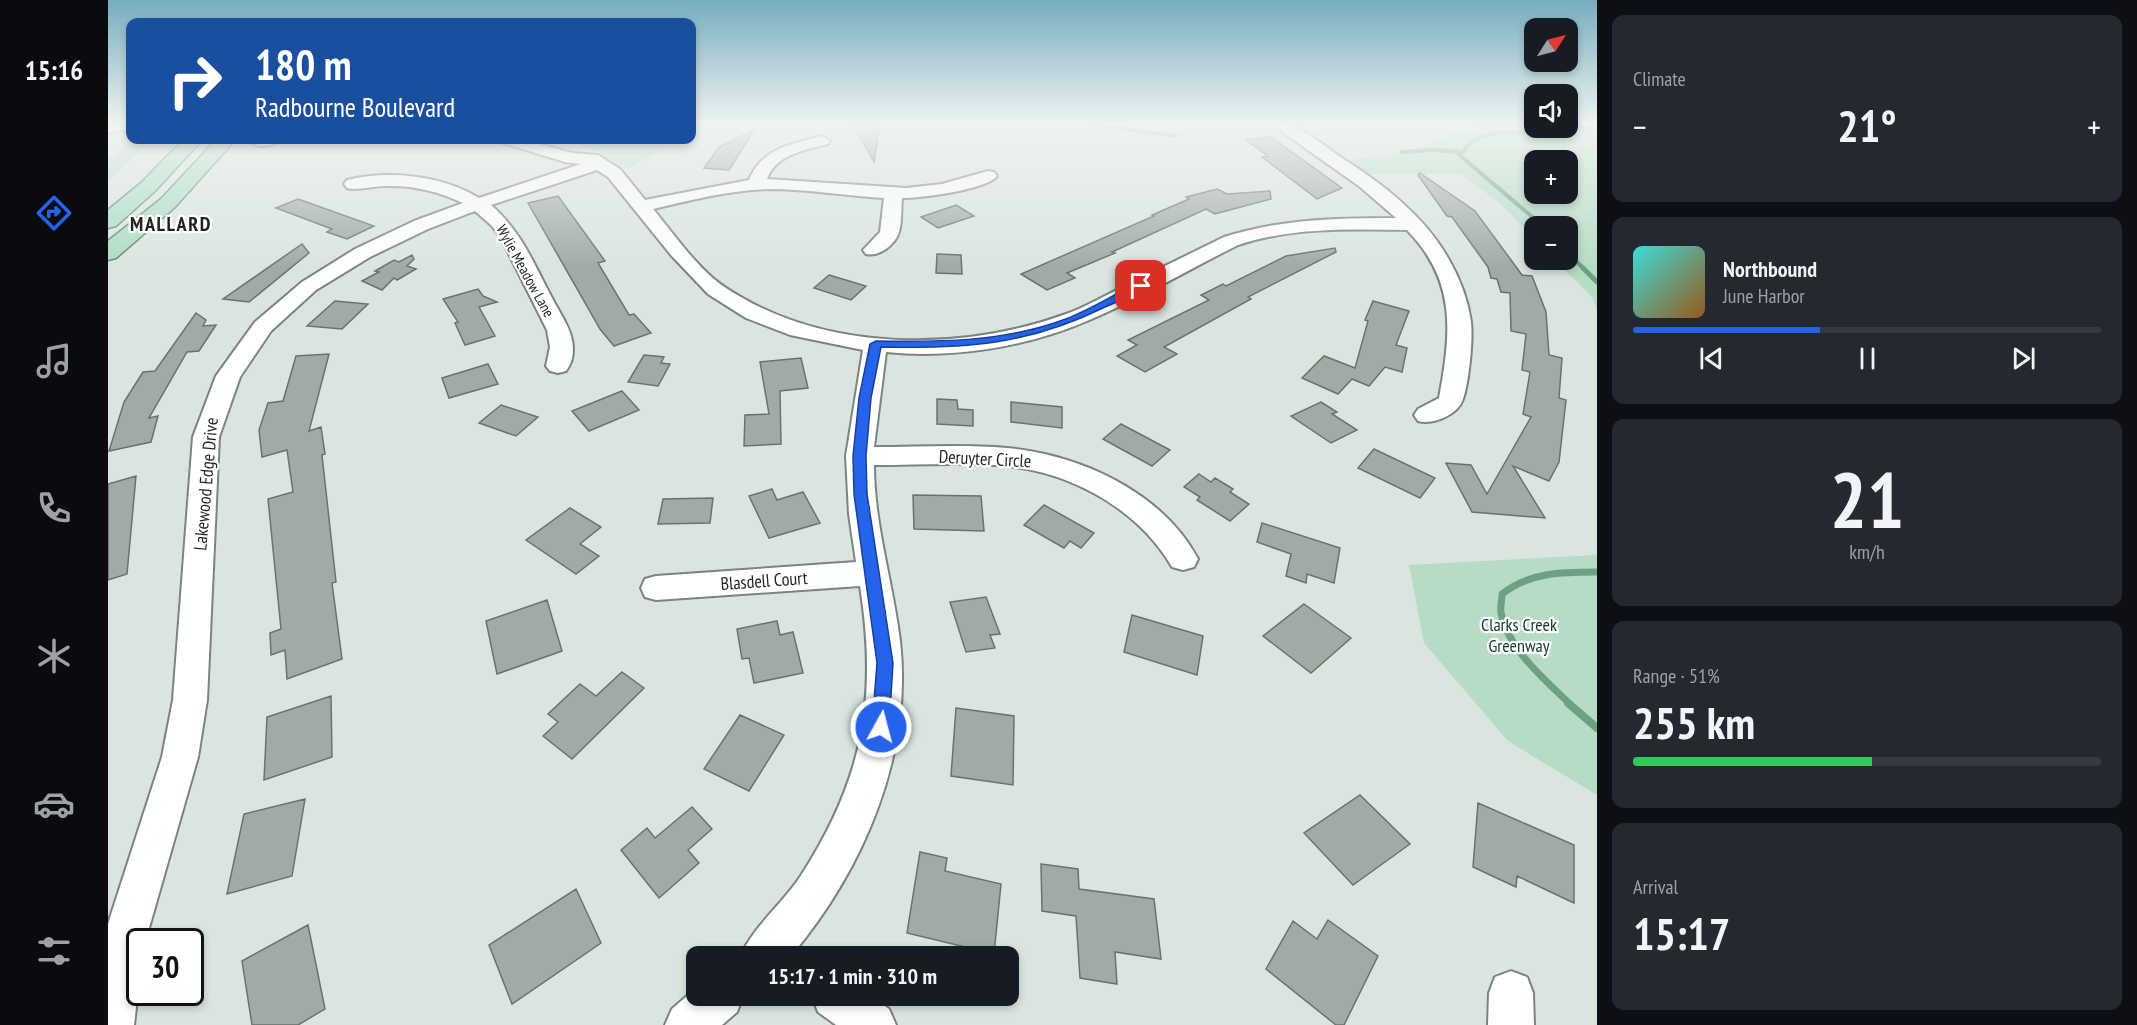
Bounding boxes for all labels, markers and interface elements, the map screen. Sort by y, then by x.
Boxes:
north arrow [1524,18,1578,72]
map controls [1524,18,1578,270]
text: 180 m [255,37,352,92]
icon: right [156,42,234,120]
text: 15:16 [25,53,83,87]
text: Climate [1633,66,1686,92]
button: sound [1524,84,1578,138]
text: Radbourne Boulevard [255,90,455,124]
text: 21° [1837,96,1897,154]
text: − [1633,105,1647,148]
text: + [2087,105,2101,148]
button: + [1524,150,1578,204]
icon: directions [33,192,75,234]
district label: MALLARD [130,211,212,237]
button: − [1524,216,1578,270]
street label: Wylie Meadow Lane [492,221,559,320]
text: Northbound [1723,255,1817,283]
pin [1115,260,1166,311]
icon: arrive [1124,269,1157,302]
text: June Harbor [1723,283,1805,309]
icon: music [33,340,75,382]
icon: previous [1695,342,1728,375]
icon: pause [1851,342,1884,375]
icon: next [2007,342,2040,375]
street label: Lakewood Edge Drive [188,417,223,551]
street label: Deruyter Circle [938,445,1032,472]
text: 21 [1830,449,1904,550]
icon: phone [33,487,75,529]
text: km/h [1849,539,1885,565]
street label: Blasdell Court [720,566,808,595]
park label: Clarks Creek Greenway [1481,613,1557,657]
icon: climate [33,635,75,677]
text: Range · 51% [1633,663,1720,689]
text: 255 km [1633,693,1755,751]
position arrow [849,695,913,759]
icon: car [33,783,75,825]
text: Arrival [1633,874,1678,900]
text: 15:17 [1633,904,1730,962]
speed limit sign: 30 [126,928,204,1006]
icon: filters [33,930,75,972]
text: 15:17 · 1 min · 310 m [768,962,937,990]

